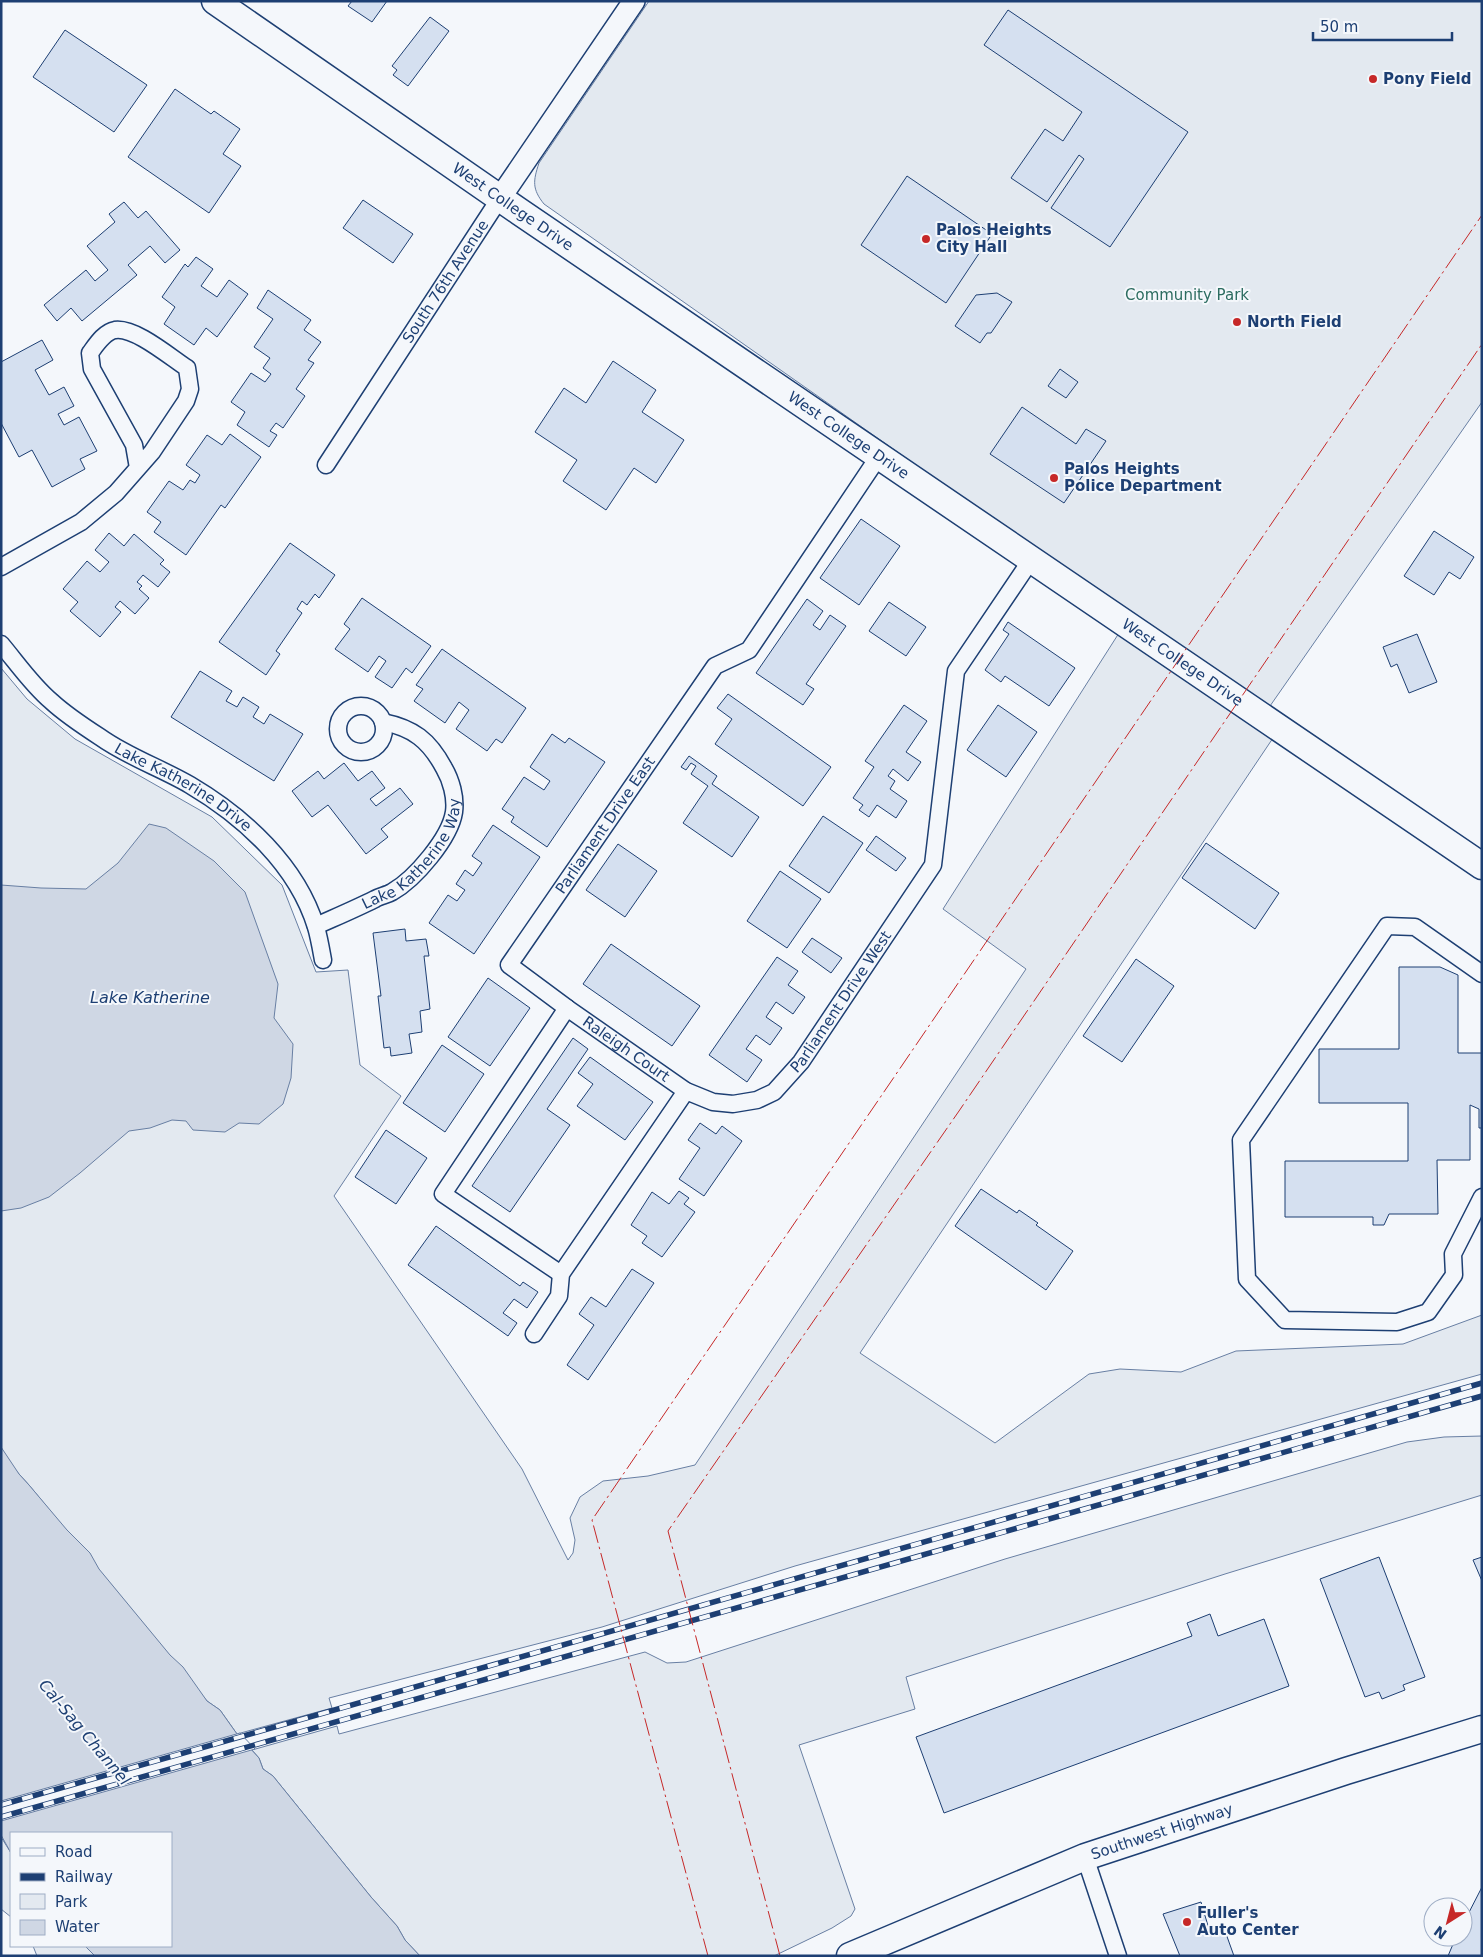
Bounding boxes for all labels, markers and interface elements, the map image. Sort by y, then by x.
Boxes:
scale bar [1313,10,1452,42]
text: 50 m [1320,18,1358,36]
place label: Pony Field [1383,70,1471,88]
marker: Pony Field [1367,73,1379,85]
street label: West College Drive [449,159,577,255]
street label: South 76th Avenue [399,217,492,347]
place label: Palos Heights City Hall [936,221,1052,256]
marker: Palos Heights City Hall [920,233,932,245]
park label: Community Park [1125,286,1249,304]
place label: North Field [1247,313,1342,331]
marker: North Field [1231,316,1243,328]
street label: West College Drive [784,388,912,483]
place label: Palos Heights Police Department [1064,460,1222,495]
marker: Palos Heights Police Department [1048,472,1060,484]
street label: West College Drive [1119,615,1247,710]
street label: Lake Katherine Drive [111,739,255,835]
street label: Parliament Drive East [552,753,659,897]
street label: Lake Katherine Way [359,798,464,913]
street label: Parliament Drive West [787,928,895,1076]
water label: Lake Katherine [90,988,210,1007]
street label: Raleigh Court [579,1013,673,1086]
water label: Cal-Sag Channel [35,1676,135,1789]
street label: Southwest Highway [1089,1800,1235,1863]
legend [10,1832,172,1947]
text: Road [55,1843,93,1861]
text: Railway [55,1868,113,1886]
text: Park [55,1893,88,1911]
north arrow [1423,1897,1473,1947]
place label: Fuller's Auto Center [1197,1904,1299,1939]
marker: Fuller's Auto Center [1181,1916,1193,1928]
text: Water [55,1918,100,1936]
text: N [1431,1923,1450,1942]

